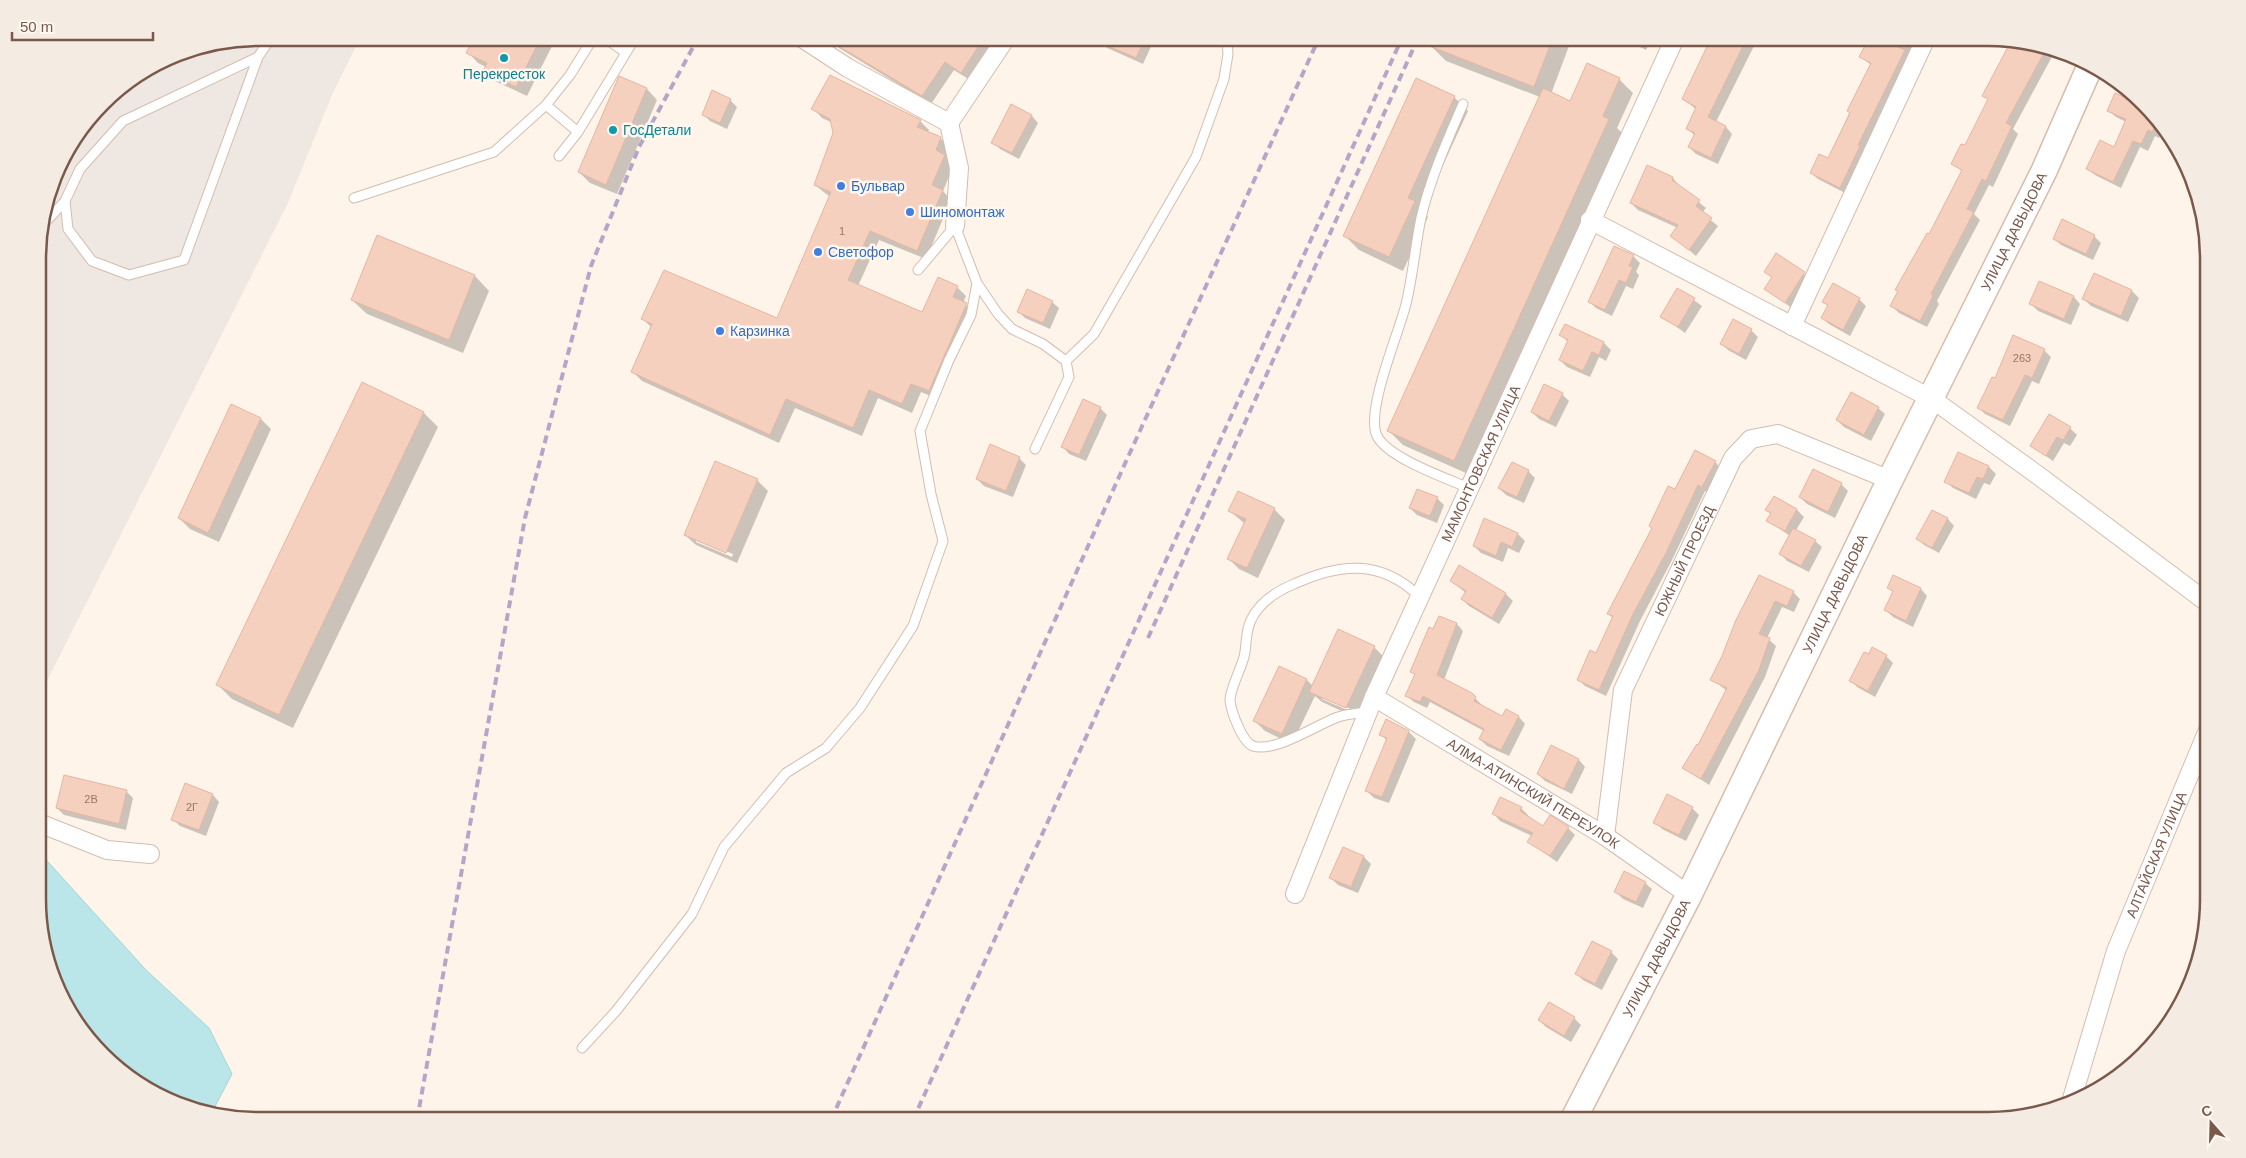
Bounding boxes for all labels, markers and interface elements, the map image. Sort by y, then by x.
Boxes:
scale bar [12,10,154,42]
text: 50 m [20,18,53,35]
marker: Перекресток [498,52,510,64]
place label: Перекресток [463,66,546,82]
place label: ГосДетали [623,122,691,138]
marker: ГосДетали [607,124,619,136]
street label: УЛИЦА ДАВЫДОВА [1978,169,2050,293]
place label: Бульвар [851,178,905,194]
marker: Бульвар [835,180,847,192]
place label: Шиномонтаж [920,204,1005,220]
marker: Шиномонтаж [904,206,916,218]
house number: 1 [839,225,845,237]
place label: Светофор [828,244,894,260]
marker: Светофор [812,246,824,258]
place label: Карзинка [730,323,790,339]
marker: Карзинка [714,325,726,337]
house number: 263 [2013,352,2031,364]
street label: МАМОНТОВСКАЯ УЛИЦА [1438,382,1524,544]
street label: ЮЖНЫЙ ПРОЕЗД [1651,503,1717,619]
street label: УЛИЦА ДАВЫДОВА [1799,531,1871,656]
street label: АЛМА-АТИНСКИЙ ПЕРЕУЛОК [1444,735,1623,852]
street label: АЛТАЙСКАЯ УЛИЦА [2123,788,2190,920]
house number: 2В [84,793,98,805]
house number: 2Г [186,801,198,813]
street label: УЛИЦА ДАВЫДОВА [1619,896,1694,1020]
north arrow [2186,1098,2236,1148]
text: С [2199,1102,2214,1120]

